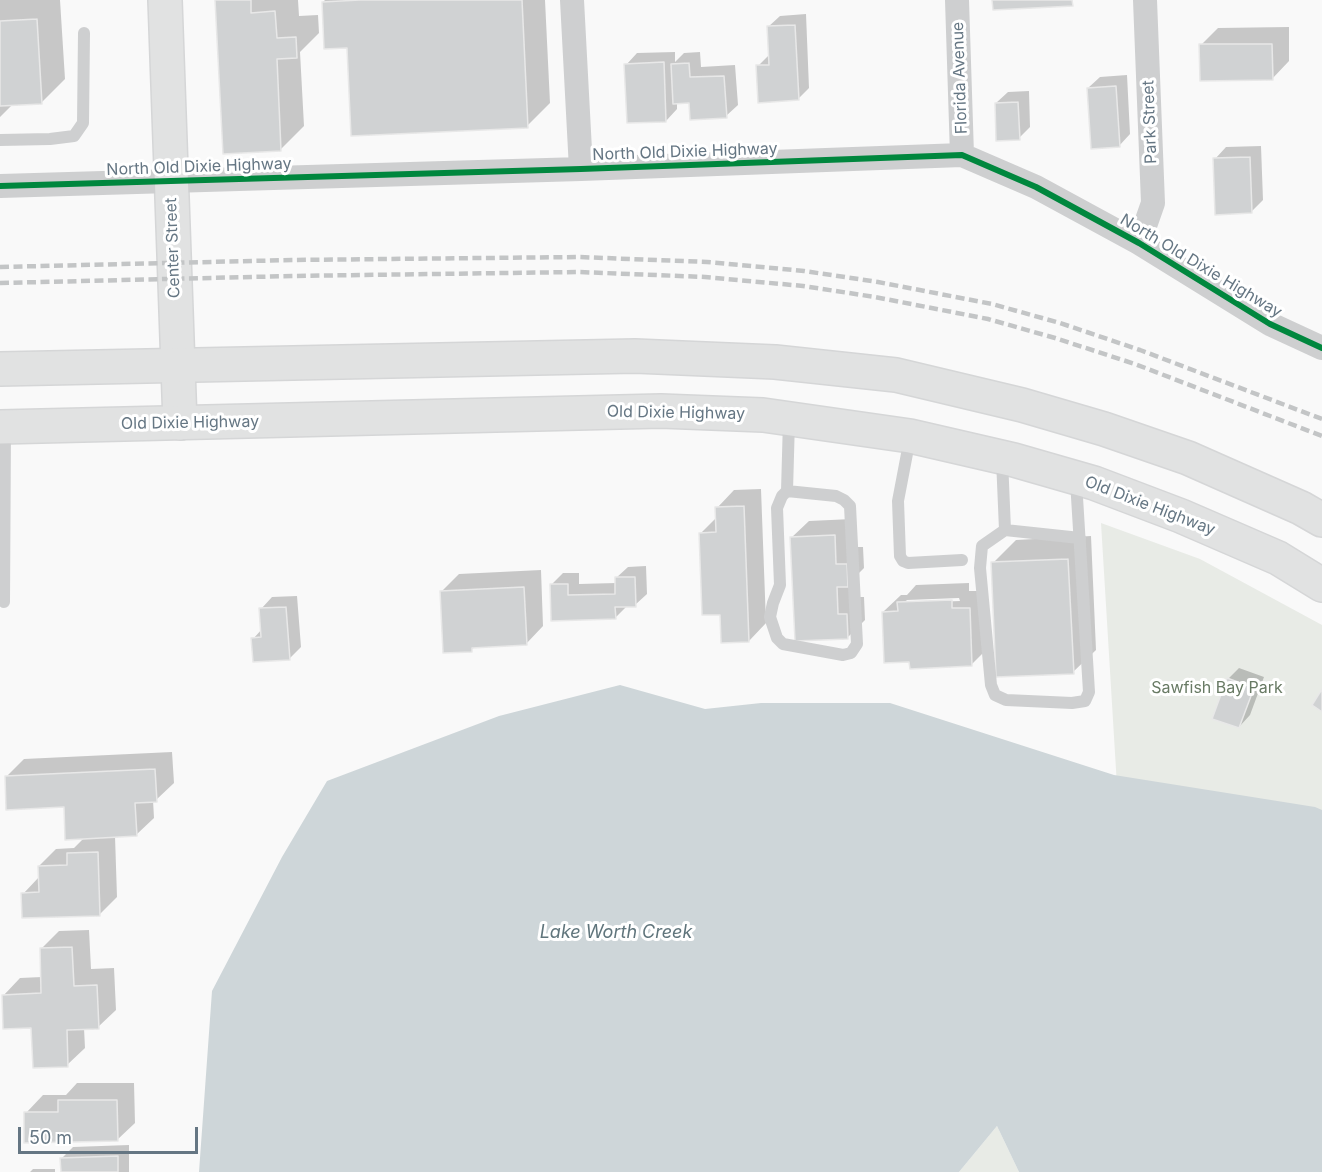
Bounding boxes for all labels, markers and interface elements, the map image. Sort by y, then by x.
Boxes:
street label: Florida Avenue [948,21,972,135]
street label: Park Street [1139,80,1161,164]
street label: North Old Dixie Highway [592,139,778,165]
street label: North Old Dixie Highway [106,154,292,180]
street label: Center Street [162,197,184,299]
street label: North Old Dixie Highway [1117,210,1285,322]
street label: Old Dixie Highway [607,402,745,424]
street label: Old Dixie Highway [121,412,259,434]
street label: Old Dixie Highway [1082,472,1218,540]
park label: Sawfish Bay Park [1151,678,1283,698]
water label: Lake Worth Creek [540,922,692,944]
scale bar [21,1115,201,1153]
text: 50 m [29,1127,72,1148]

